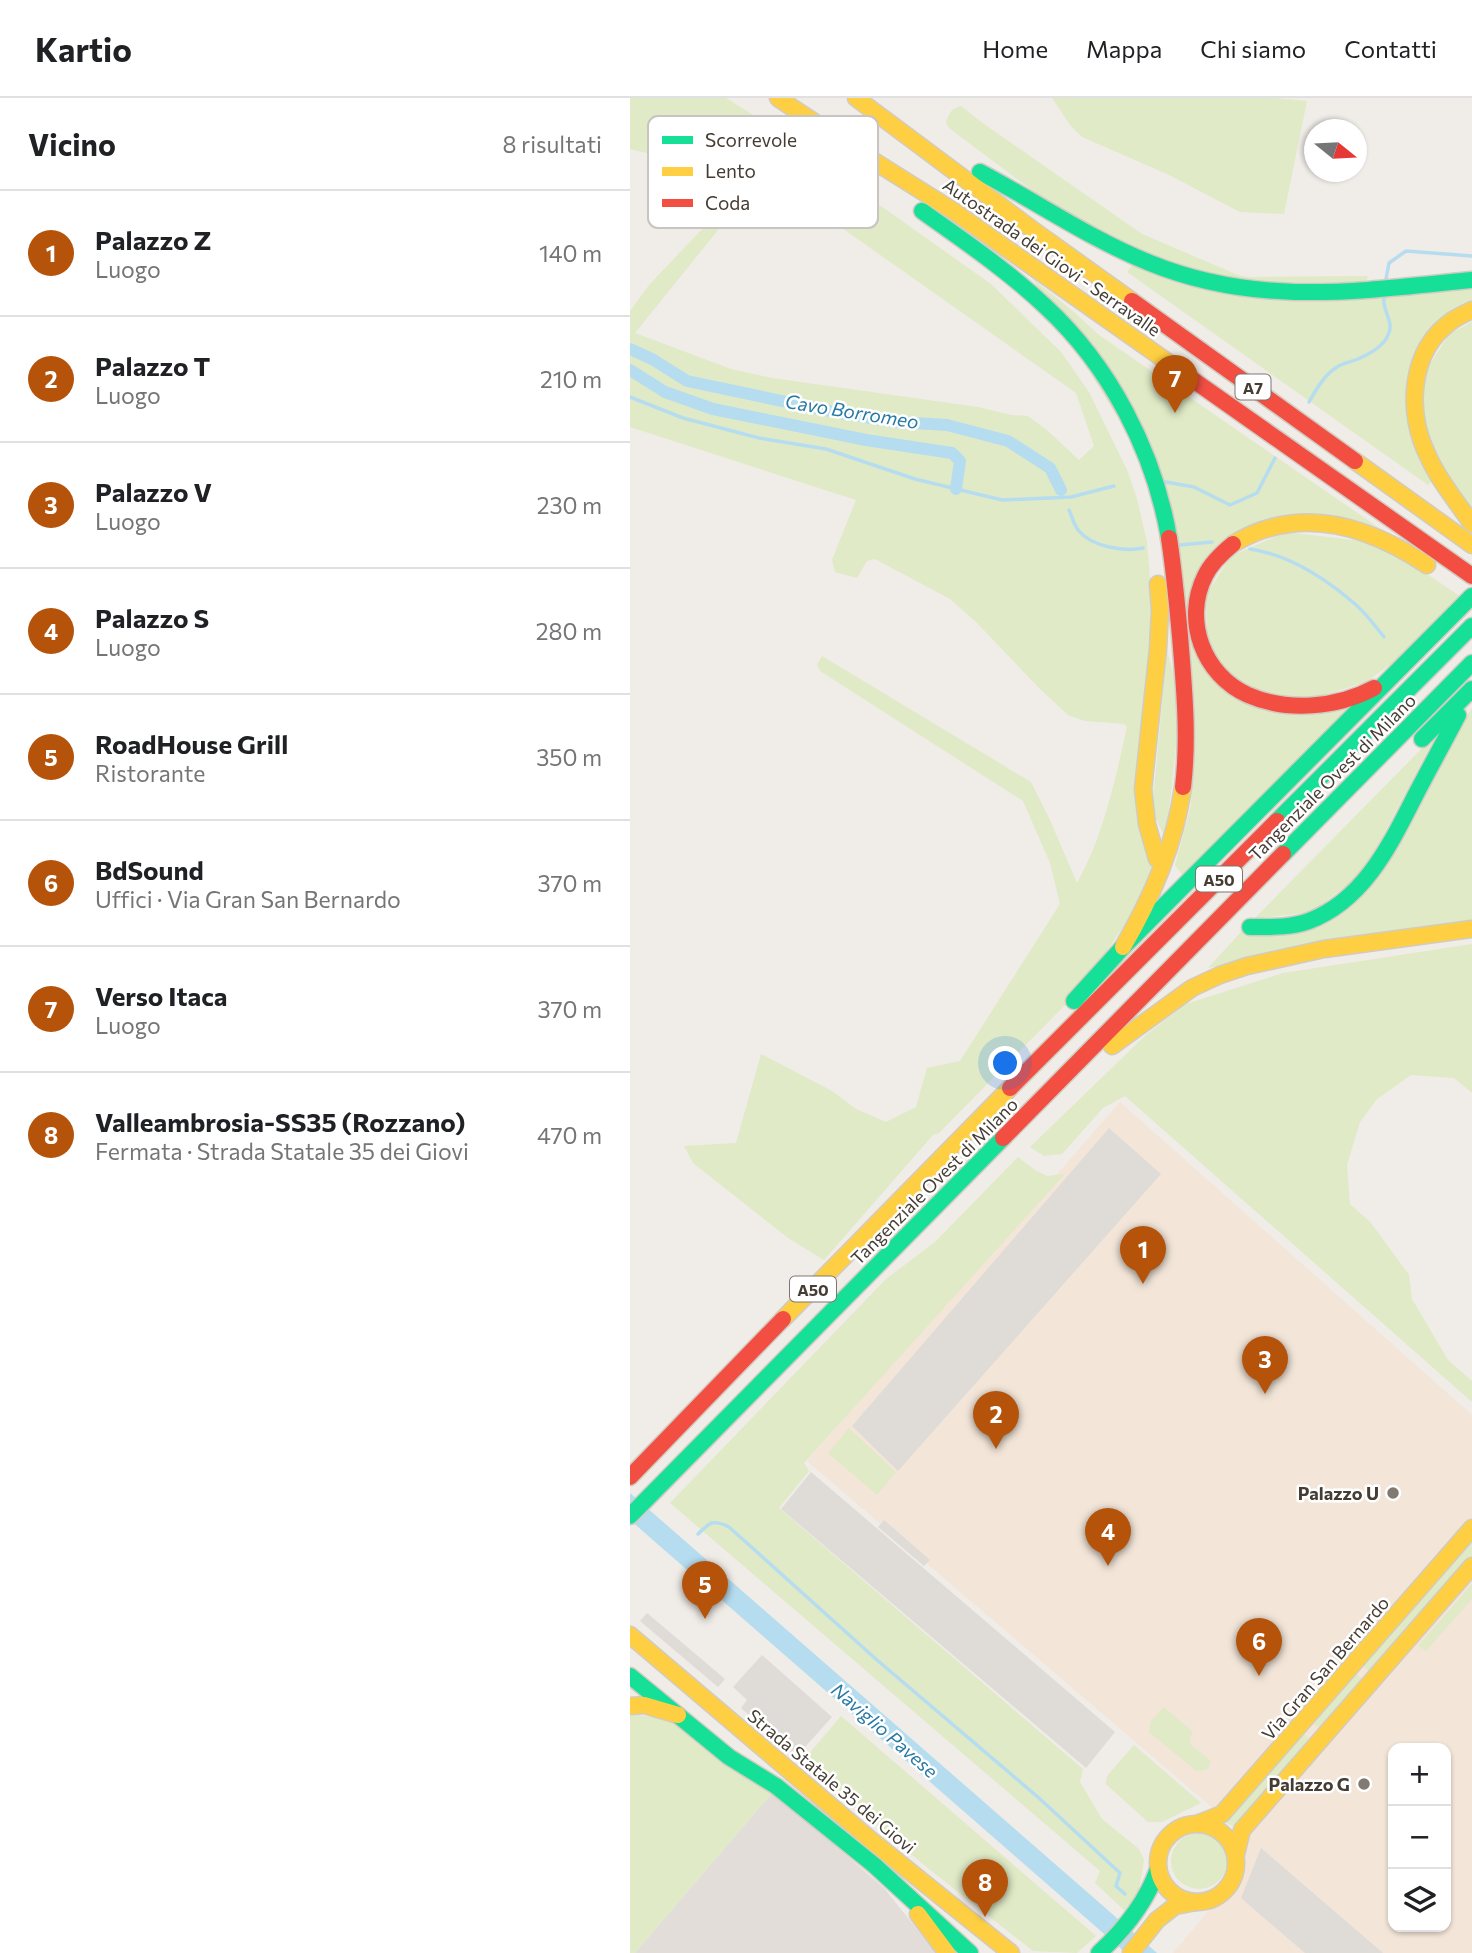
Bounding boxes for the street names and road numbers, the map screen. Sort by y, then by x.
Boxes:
street label: Autostrada dei Giovi - Serravalle [939,173,1165,341]
road number: A7 [1236,374,1270,400]
street label: Tangenziale Ovest di Milano [1244,689,1420,865]
road number: A50 [1196,866,1242,892]
street label: Tangenziale Ovest di Milano [846,1093,1022,1269]
road number: A50 [790,1276,836,1302]
street label: Via Gran San Bernardo [1257,1592,1393,1744]
street label: Strada Statale 35 dei Giovi [743,1704,921,1858]

